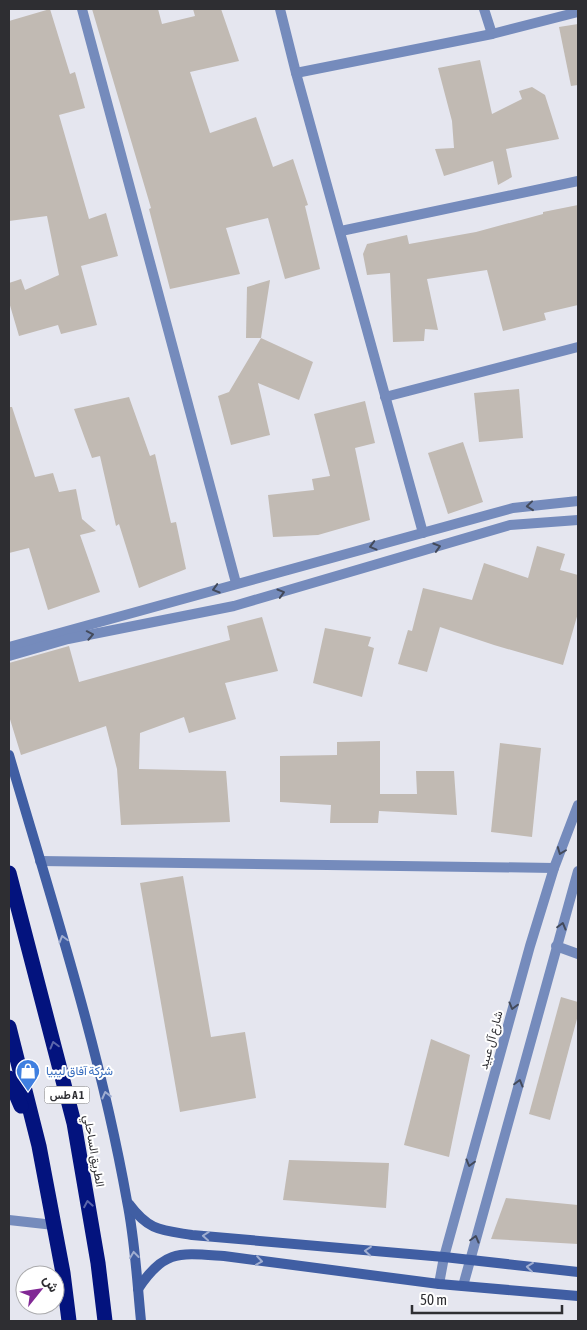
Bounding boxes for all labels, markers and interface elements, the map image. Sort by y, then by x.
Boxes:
one-way arrow [525,500,533,511]
one-way arrow [369,541,377,551]
one-way arrow [432,543,440,553]
one-way arrow [211,583,220,594]
one-way arrow [276,588,284,598]
one-way arrow [85,630,94,640]
one-way arrow [556,846,567,855]
one-way arrow [556,921,567,930]
one-way arrow [58,935,68,943]
one-way arrow [509,1002,519,1010]
street label: شارع آل عبيد [476,1009,507,1071]
one-way arrow [49,1041,60,1049]
shop icon: شركة آفاق ليبيا [15,1058,41,1092]
place label: شركة آفاق ليبيا [46,1064,113,1079]
one-way arrow [513,1079,523,1087]
road number: طس A 1 [44,1086,90,1104]
one-way arrow [101,1091,112,1100]
street label: الطريق الساحلي [78,1114,107,1189]
one-way arrow [465,1158,476,1167]
one-way arrow [84,1199,94,1208]
one-way arrow [202,1231,210,1242]
one-way arrow [470,1236,480,1244]
one-way arrow [364,1246,372,1257]
one-way arrow [129,1251,140,1259]
one-way arrow [255,1256,264,1266]
one-way arrow [525,1262,533,1273]
north arrow [15,1265,65,1315]
text: ش [39,1272,62,1295]
scale bar [412,1282,562,1314]
text: 50 m [420,1291,447,1308]

